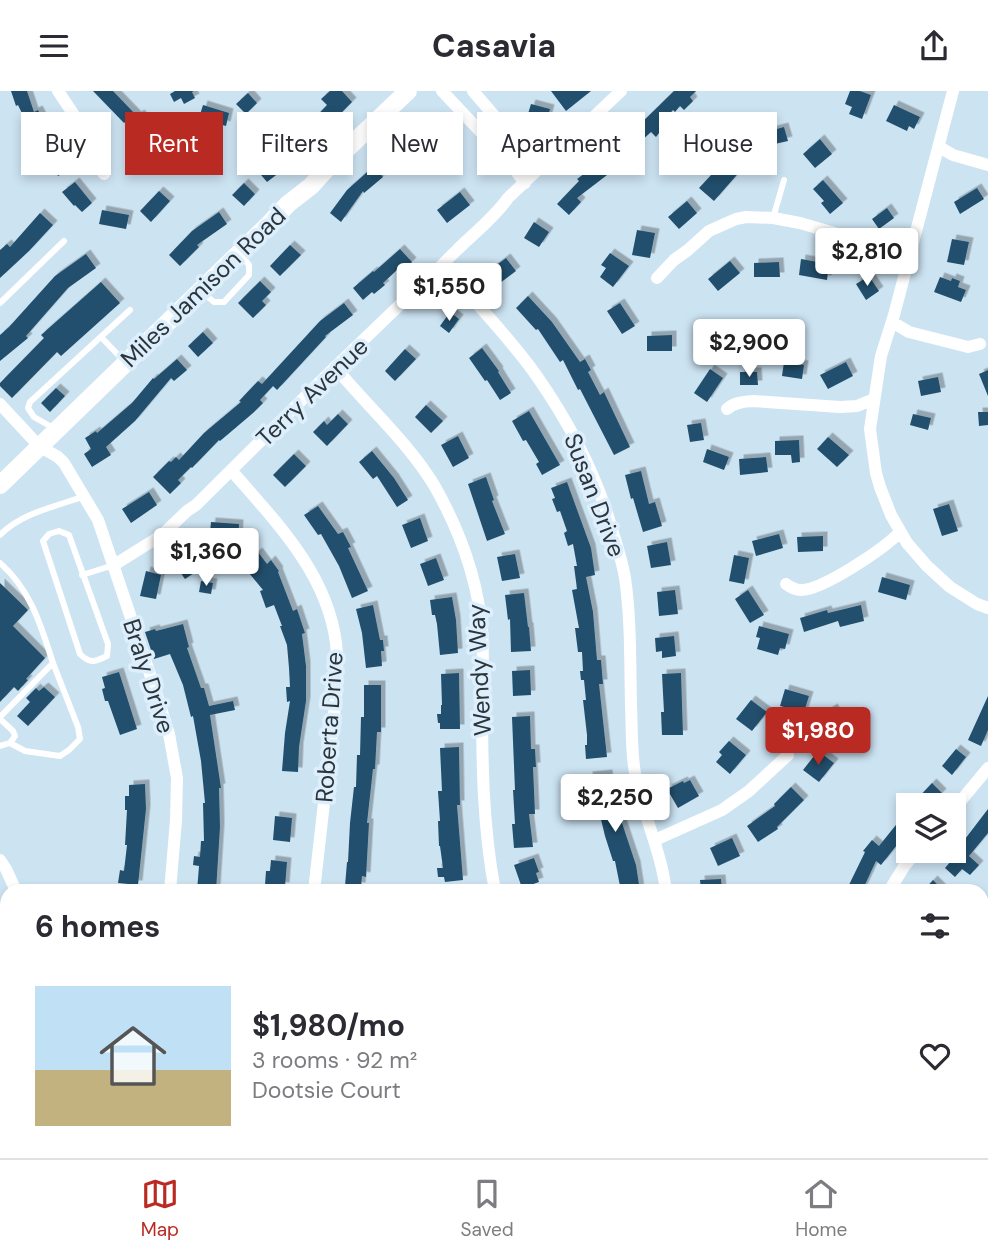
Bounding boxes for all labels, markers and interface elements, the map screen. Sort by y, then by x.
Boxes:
text: Casavia [432,25,556,67]
icon: menu [35,27,73,65]
icon: share [915,27,953,65]
chip: Buy [21,112,111,175]
chip: Rent [125,112,223,175]
chip: Filters [237,112,353,175]
chip: New [367,112,463,175]
chip: Apartment [477,112,645,175]
chip: House [659,112,777,175]
street label: Miles Jamison Road [114,200,292,374]
pin: $2,810 [810,229,924,288]
text: $2,810 [831,236,903,266]
pin: $1,550 [392,264,506,323]
text: $1,550 [413,271,485,301]
pin: $2,900 [692,320,806,379]
text: $2,900 [709,327,789,357]
street label: Terry Avenue [249,331,375,453]
street label: Susan Drive [557,429,633,561]
pin: $1,360 [149,529,263,588]
text: $1,360 [170,536,242,566]
street label: Wendy Way [460,603,498,737]
street label: Braly Drive [116,615,182,737]
street label: Roberta Drive [308,651,350,803]
pin: $1,980 [761,707,875,767]
text: $1,980 [781,715,855,745]
pin: $2,250 [558,775,672,834]
text: $2,250 [577,782,653,812]
map controls [896,793,966,863]
button: layers [896,793,966,863]
text: 6 homes [35,907,160,946]
icon: filters [916,907,954,945]
text: $1,980/mo [252,1006,405,1045]
icon: home [91,1014,175,1098]
icon: heart [916,1037,954,1075]
text: 3 rooms · 92 m² [252,1045,417,1075]
text: Dootsie Court [252,1075,401,1105]
tab: Map [141,1175,179,1242]
tab: Saved [461,1175,514,1242]
tab: Home [795,1175,847,1242]

